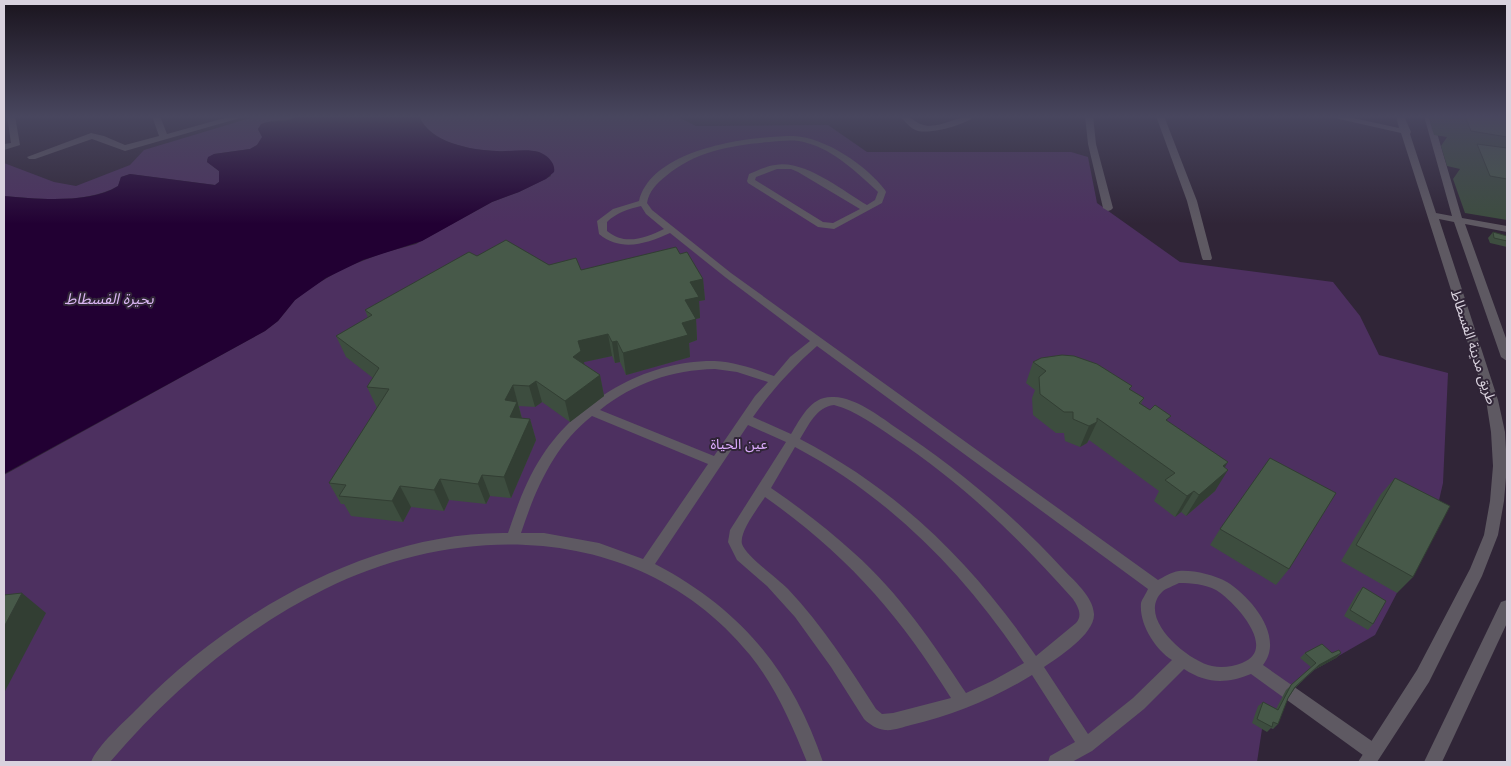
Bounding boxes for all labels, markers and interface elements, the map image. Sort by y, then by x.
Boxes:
street label: طريق مدينة الفسطاط [1446,288,1500,407]
water label: بحيرة الفسطاط [64,290,155,308]
park label: عين الحياة [710,436,768,453]

